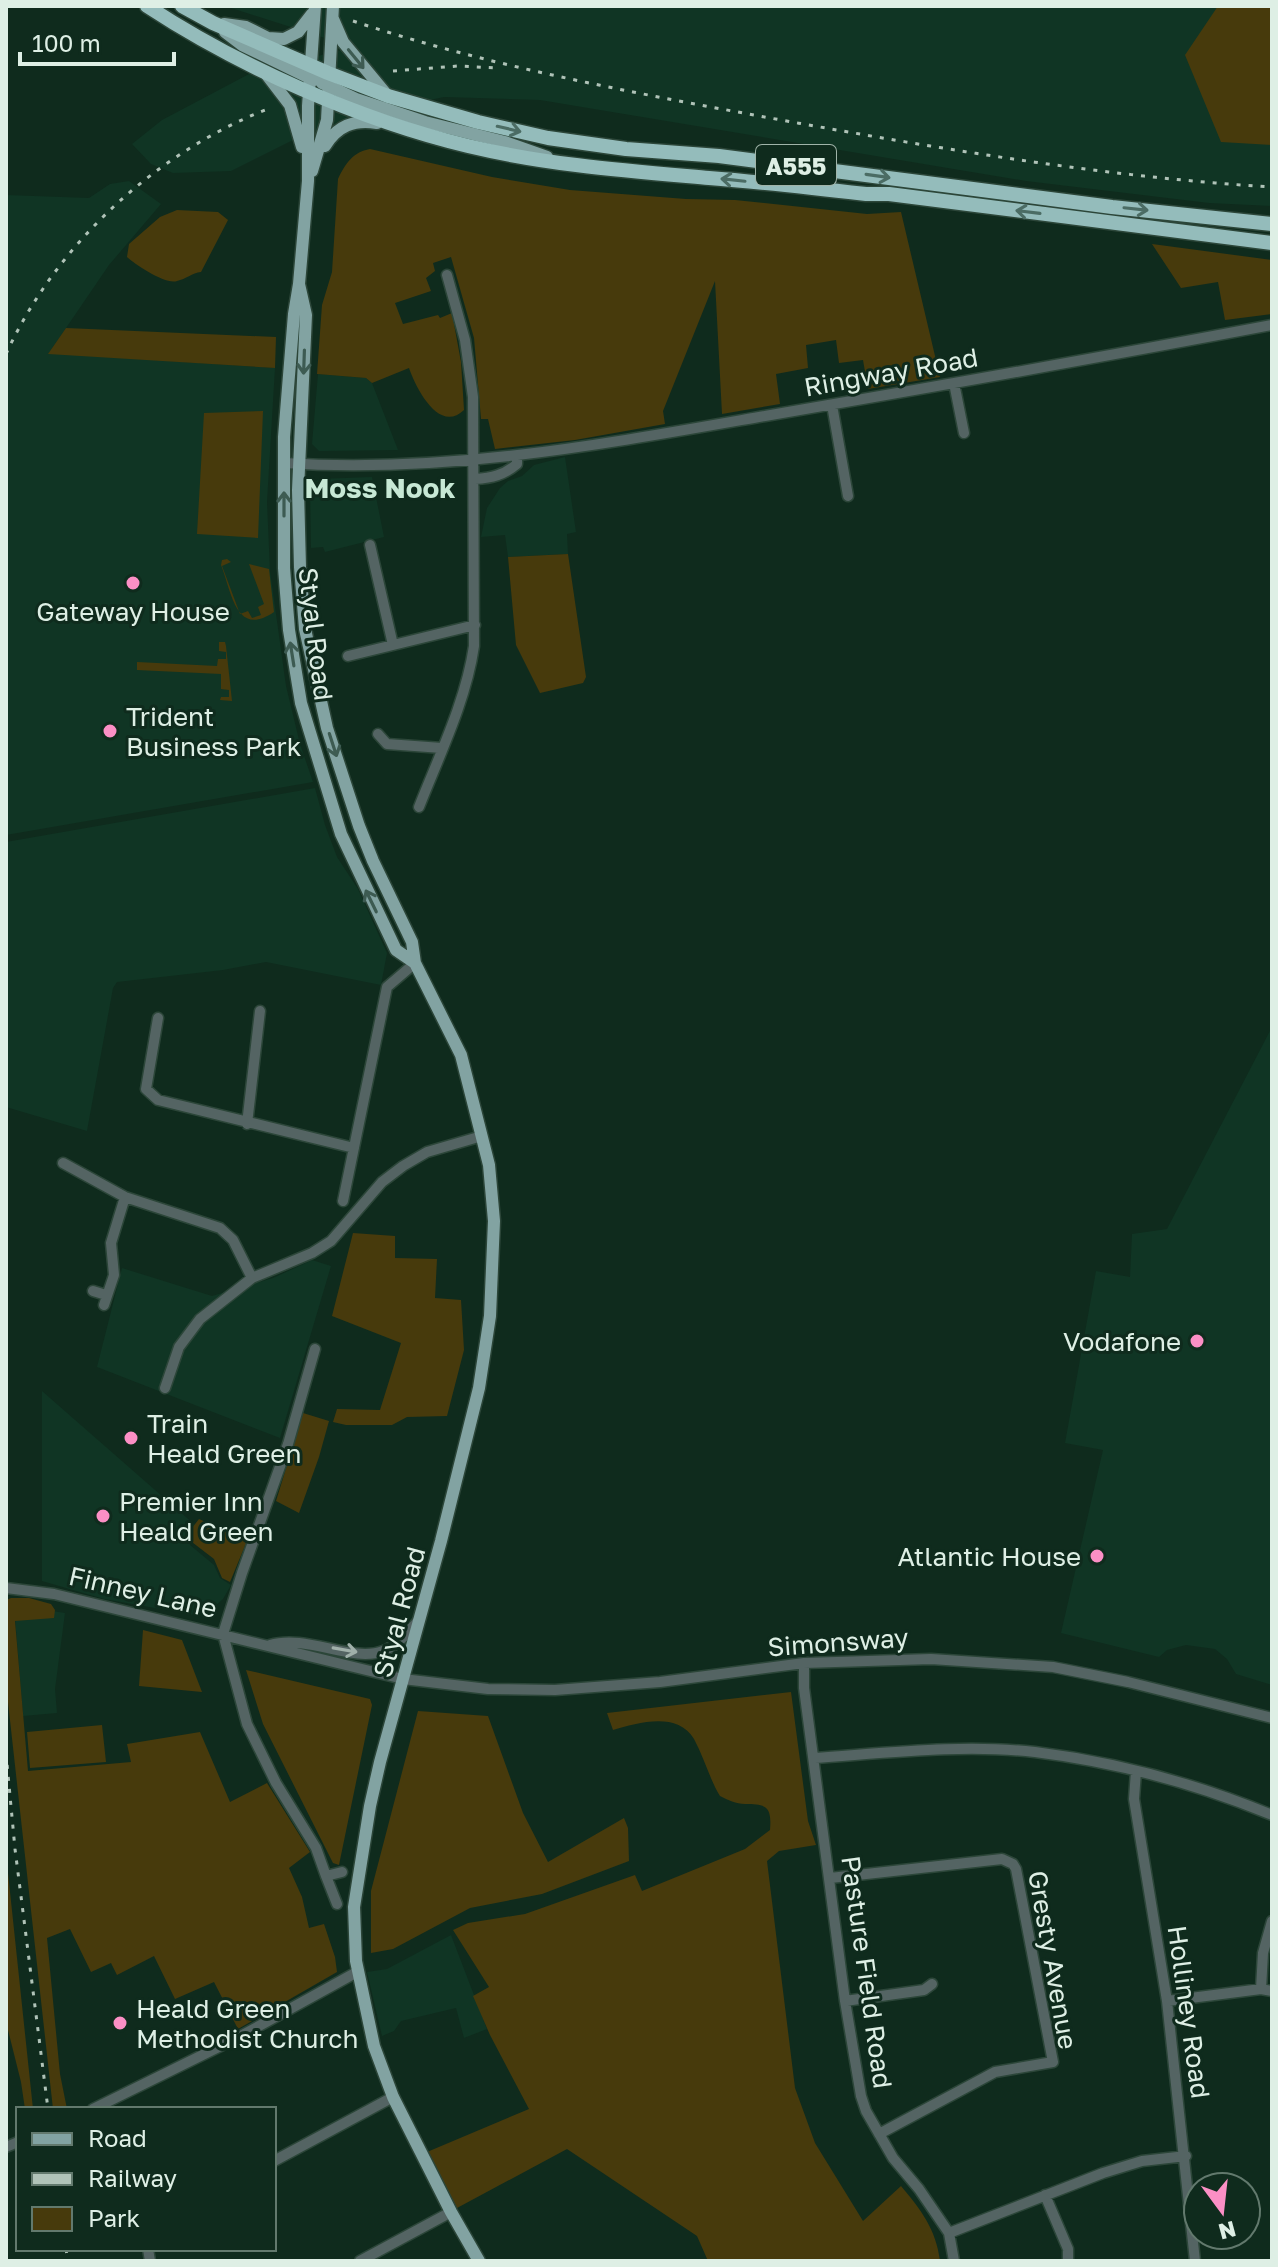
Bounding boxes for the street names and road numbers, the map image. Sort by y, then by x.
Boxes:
road number: A555 [756,145,836,185]
street label: Ringway Road [802,341,980,403]
street label: Styal Road [292,566,340,702]
street label: Styal Road [367,1543,431,1681]
street label: Finney Lane [66,1560,220,1624]
street label: Simonsway [766,1622,910,1662]
street label: Pasture Field Road [835,1854,899,2090]
street label: Gresty Avenue [1022,1868,1084,2052]
street label: Holliney Road [1162,1924,1216,2100]

